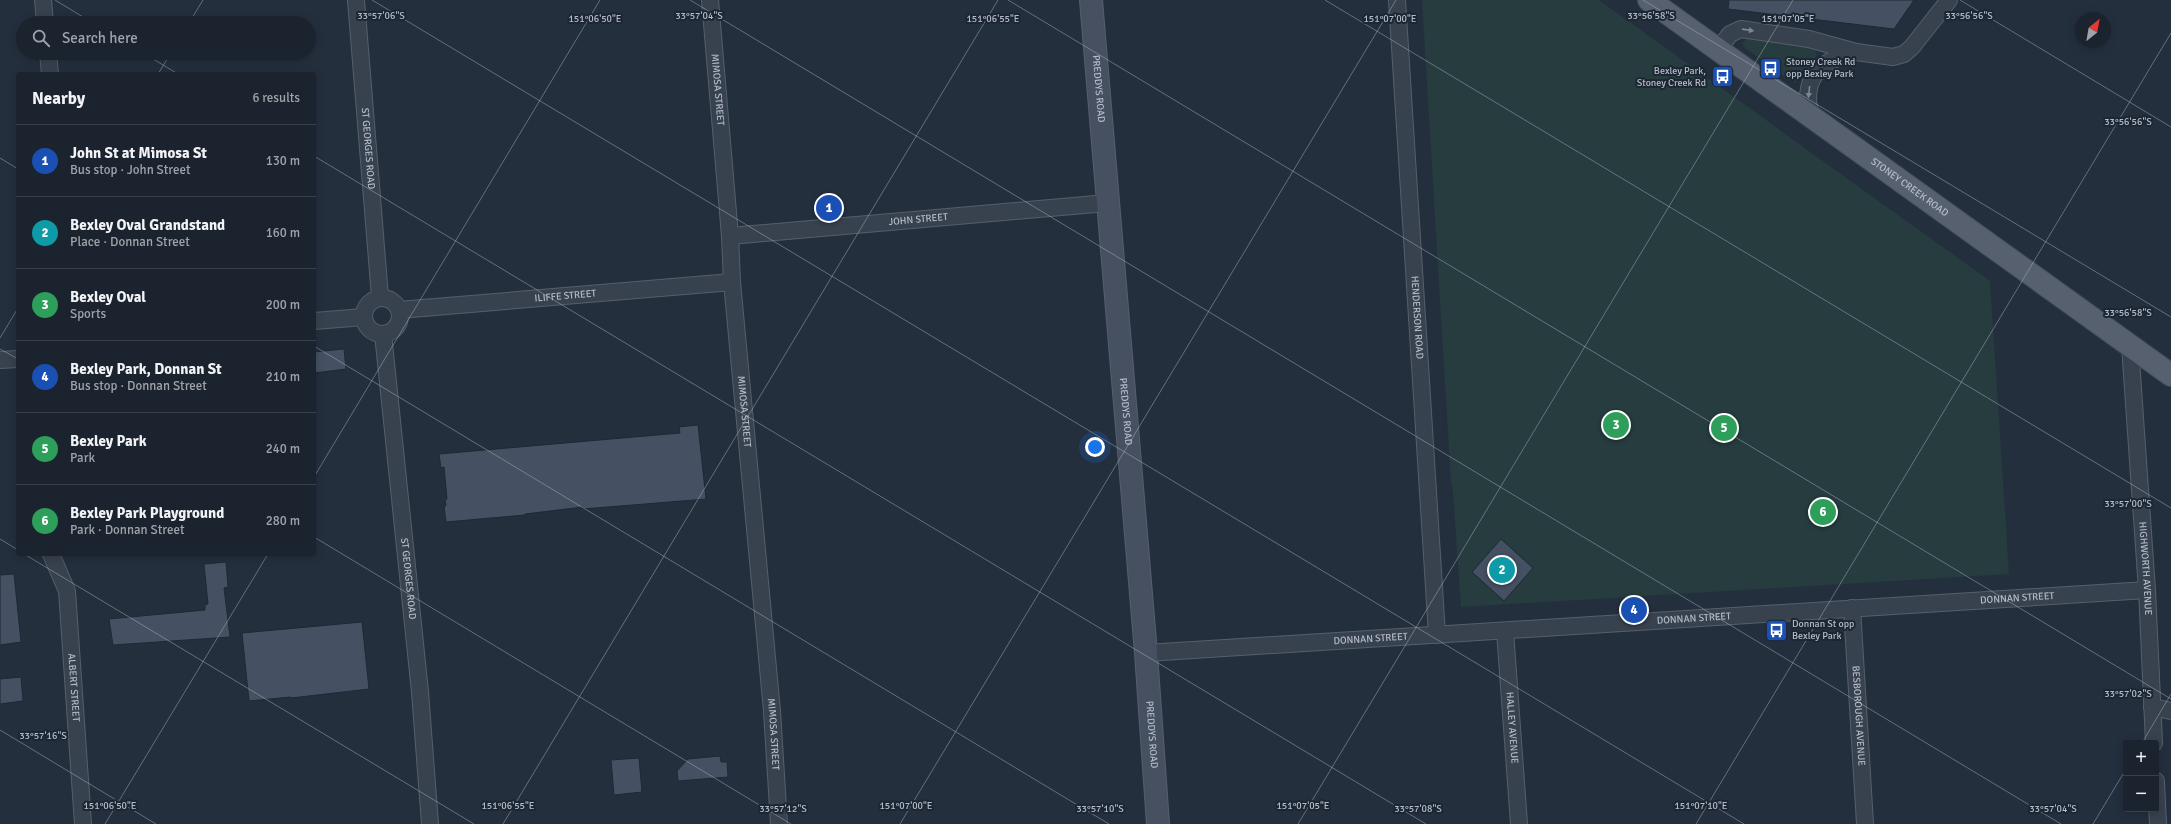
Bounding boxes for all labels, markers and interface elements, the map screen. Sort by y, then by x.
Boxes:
text: 33°57'06"S [357,10,405,22]
text: 33°57'04"S [675,10,723,22]
text: 33°56'58"S [1627,10,1675,22]
text: 33°56'56"S [1945,10,1993,22]
north arrow [2075,12,2111,48]
text: 151°06'50"E [568,13,622,25]
text: 151°06'55"E [966,13,1020,25]
text: 151°07'00"E [1363,13,1417,25]
text: 151°07'05"E [1761,13,1815,25]
search box [16,16,316,60]
icon: search [30,27,52,49]
one-way arrow [1742,27,1754,33]
text: Search here [62,29,138,47]
street label: MIMOSA STREET [709,53,727,126]
street label: PREDDYS ROAD [1090,54,1107,123]
bus stop icon: Stoney Creek Rd opp Bexley Park [1757,55,1783,81]
place label: Stoney Creek Rd opp Bexley Park [1786,56,1855,80]
bus stop icon: Bexley Park, Stoney Creek Rd [1709,64,1735,90]
place label: Bexley Park, Stoney Creek Rd [1637,65,1706,89]
one-way arrow [1806,86,1812,98]
text: Nearby [32,88,85,109]
text: 6 results [252,90,300,106]
street label: ST GEORGES ROAD [359,107,377,190]
text: 33°56'56"S [2104,116,2152,128]
text: John St at Mimosa St [70,144,207,162]
text: 1 [41,153,49,169]
text: 130 m [266,153,300,169]
street label: STONEY CREEK ROAD [1869,155,1951,219]
text: Bus stop · John Street [70,162,190,178]
pin: 1 [816,193,842,223]
street label: JOHN STREET [888,211,948,228]
text: Bexley Oval Grandstand [70,216,225,234]
text: 2 [41,225,49,241]
text: 160 m [266,225,300,241]
text: Place · Donnan Street [70,234,190,250]
street label: HENDERSON ROAD [1408,275,1426,359]
street label: ILIFFE STREET [534,287,597,305]
text: Bexley Oval [70,288,146,306]
text: 3 [41,297,49,313]
text: 200 m [266,297,300,313]
text: Sports [70,306,106,322]
text: 33°56'58"S [2104,307,2152,319]
text: Bexley Park, Donnan St [70,360,222,378]
text: 4 [41,369,49,385]
text: 210 m [266,369,300,385]
street label: MIMOSA STREET [735,375,753,448]
street label: PREDDYS ROAD [1117,377,1134,446]
text: Bus stop · Donnan Street [70,378,207,394]
pin: 3 [1603,410,1629,440]
pin: 5 [1711,413,1737,443]
text: Bexley Park [70,432,147,450]
your location [1085,437,1105,457]
text: 5 [41,441,49,457]
text: 240 m [266,441,300,457]
text: Park [70,450,95,466]
pin: 6 [1810,497,1836,527]
text: 33°57'00"S [2104,498,2152,510]
text: Bexley Park Playground [70,504,224,522]
text: 6 [41,513,49,529]
text: 280 m [266,513,300,529]
street label: HIGHWORTH AVENUE [2136,521,2154,616]
text: Park · Donnan Street [70,522,184,538]
street label: ST GEORGES ROAD [398,537,418,620]
pin: 2 [1489,555,1515,585]
street label: DONNAN STREET [1980,590,2055,606]
pin: 4 [1621,595,1647,625]
street label: DONNAN STREET [1656,610,1731,627]
bus stop icon: Donnan St opp Bexley Park [1763,617,1789,643]
place label: Donnan St opp Bexley Park [1792,618,1854,642]
street label: DONNAN STREET [1333,631,1408,647]
street label: ALBERT STREET [65,653,82,722]
street label: BESBOROUGH AVENUE [1849,665,1868,767]
text: 33°57'02"S [2104,688,2152,700]
street label: HALLEY AVENUE [1503,691,1521,765]
street label: MIMOSA STREET [765,698,782,771]
street label: PREDDYS ROAD [1143,700,1160,769]
text: 33°57'16"S [19,730,67,742]
map controls [2123,740,2159,812]
button: + [2123,740,2159,776]
button: − [2123,776,2159,812]
text: 151°06'50"E [83,800,137,812]
text: 151°06'55"E [481,800,535,812]
text: 151°07'00"E [879,800,933,812]
text: 151°07'05"E [1276,800,1330,812]
text: 151°07'10"E [1674,800,1728,812]
text: 33°57'12"S [759,803,807,815]
text: 33°57'10"S [1076,803,1124,815]
text: 33°57'08"S [1394,803,1442,815]
text: 33°57'04"S [2029,803,2077,815]

